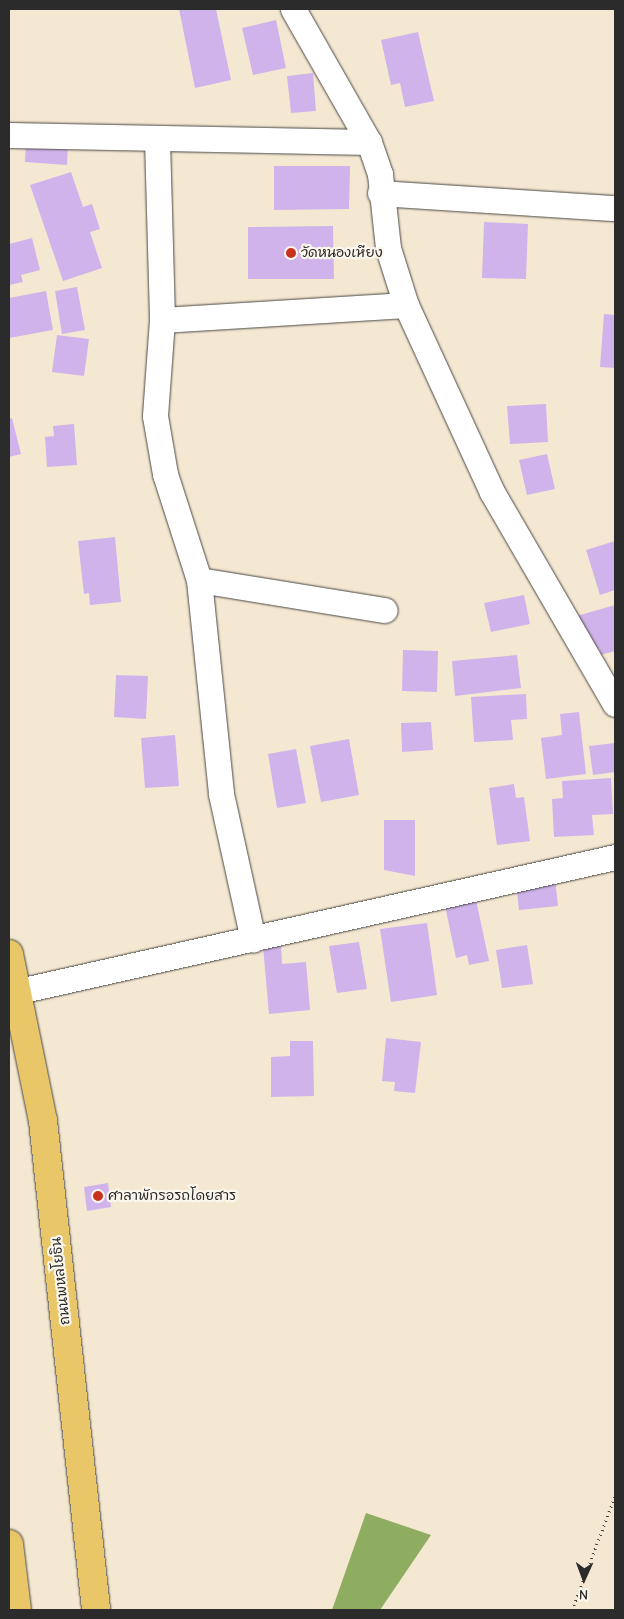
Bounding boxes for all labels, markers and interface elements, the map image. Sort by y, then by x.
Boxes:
place label: วัดหนองเหียง [301,245,383,261]
marker: วัดหนองเหียง [285,247,297,259]
place label: ศาลาพักรอรถโดยสาร [108,1188,236,1204]
marker: ศาลาพักรอรถโดยสาร [92,1190,104,1202]
street label: ถนนพหลโยธิน [48,1236,74,1326]
north arrow [559,1554,609,1604]
text: N [579,1586,588,1603]

